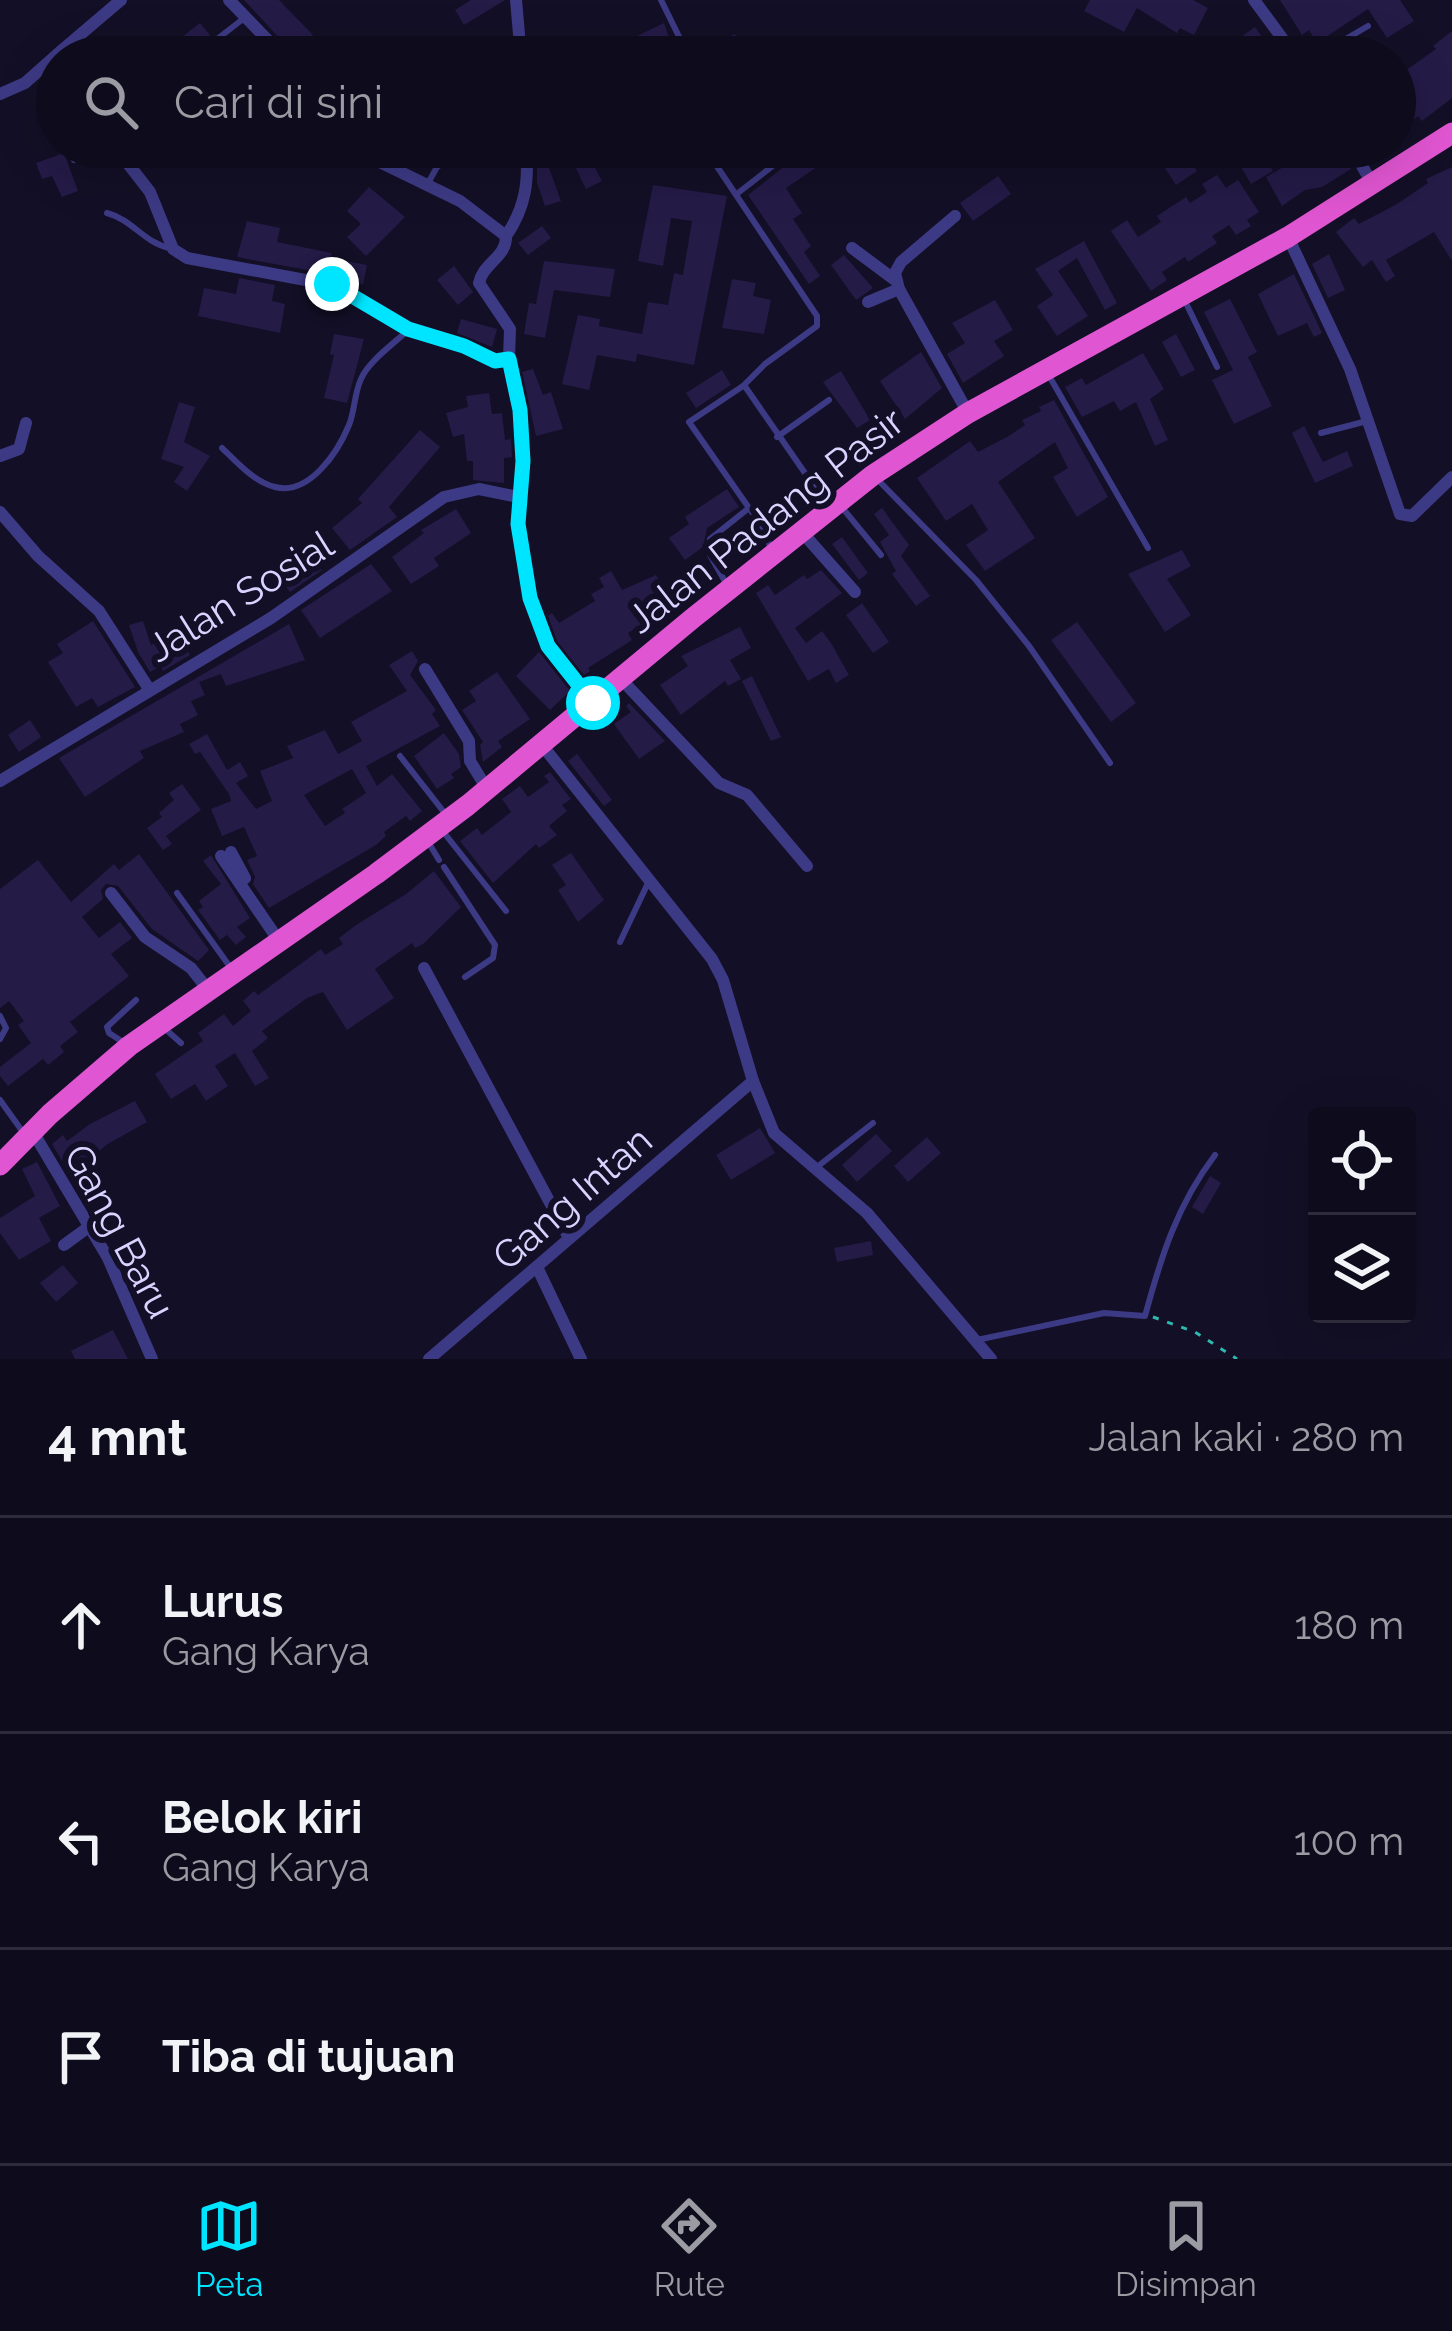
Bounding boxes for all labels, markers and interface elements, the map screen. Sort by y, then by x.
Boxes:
search box [36,36,1416,168]
icon: search [78,69,144,135]
text: Cari di sini [174,76,383,129]
route end [305,257,359,311]
street label: Jalan Padang Pasir [618,398,913,642]
street label: Jalan Sosial [139,521,342,671]
route start [566,676,620,730]
map controls [1308,1107,1416,1323]
button: locate [1308,1107,1416,1215]
street label: Gang Intan [483,1117,661,1279]
street label: Gang Baru [55,1136,185,1326]
button: layers [1308,1215,1416,1323]
text: 4 mnt [48,1407,187,1467]
text: Jalan kaki · 280 m [1088,1414,1404,1460]
text: Lurus [162,1575,284,1628]
icon: ahead [48,1592,114,1658]
text: 180 m [1295,1602,1404,1648]
text: Gang Karya [162,1628,370,1674]
text: Belok kiri [162,1791,362,1844]
icon: left [48,1808,114,1874]
text: 100 m [1294,1818,1404,1864]
text: Gang Karya [162,1844,370,1890]
icon: arrive [48,2024,114,2090]
text: Tiba di tujuan [162,2030,455,2083]
tab: Peta [195,2193,264,2304]
tab: Rute [654,2193,725,2304]
tab: Disimpan [1115,2193,1257,2304]

